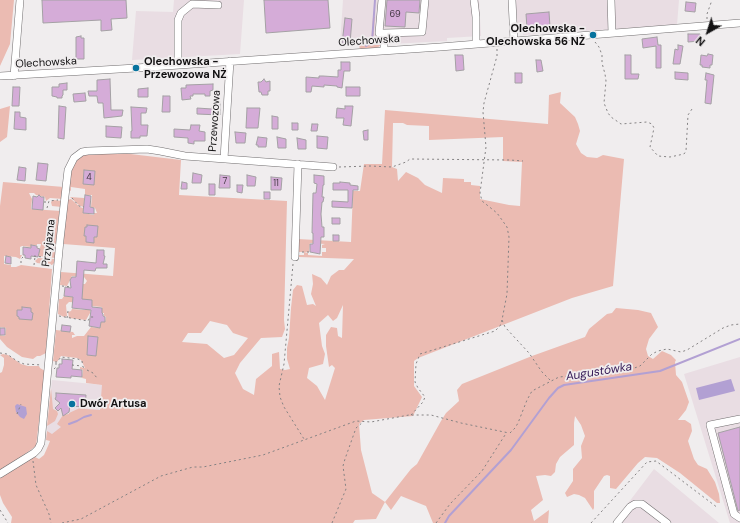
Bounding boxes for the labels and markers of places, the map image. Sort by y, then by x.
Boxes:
place label: Olechowska - Olechowska 56 NŻ [486,22,585,48]
marker: Olechowska - Olechowska 56 NŻ [588,30,598,40]
place label: Olechowska - Przewozowa NŻ [144,55,227,81]
marker: Olechowska - Przewozowa NŻ [131,63,141,73]
place label: Dwór Artusa [80,397,147,411]
marker: Dwór Artusa [67,399,77,409]

